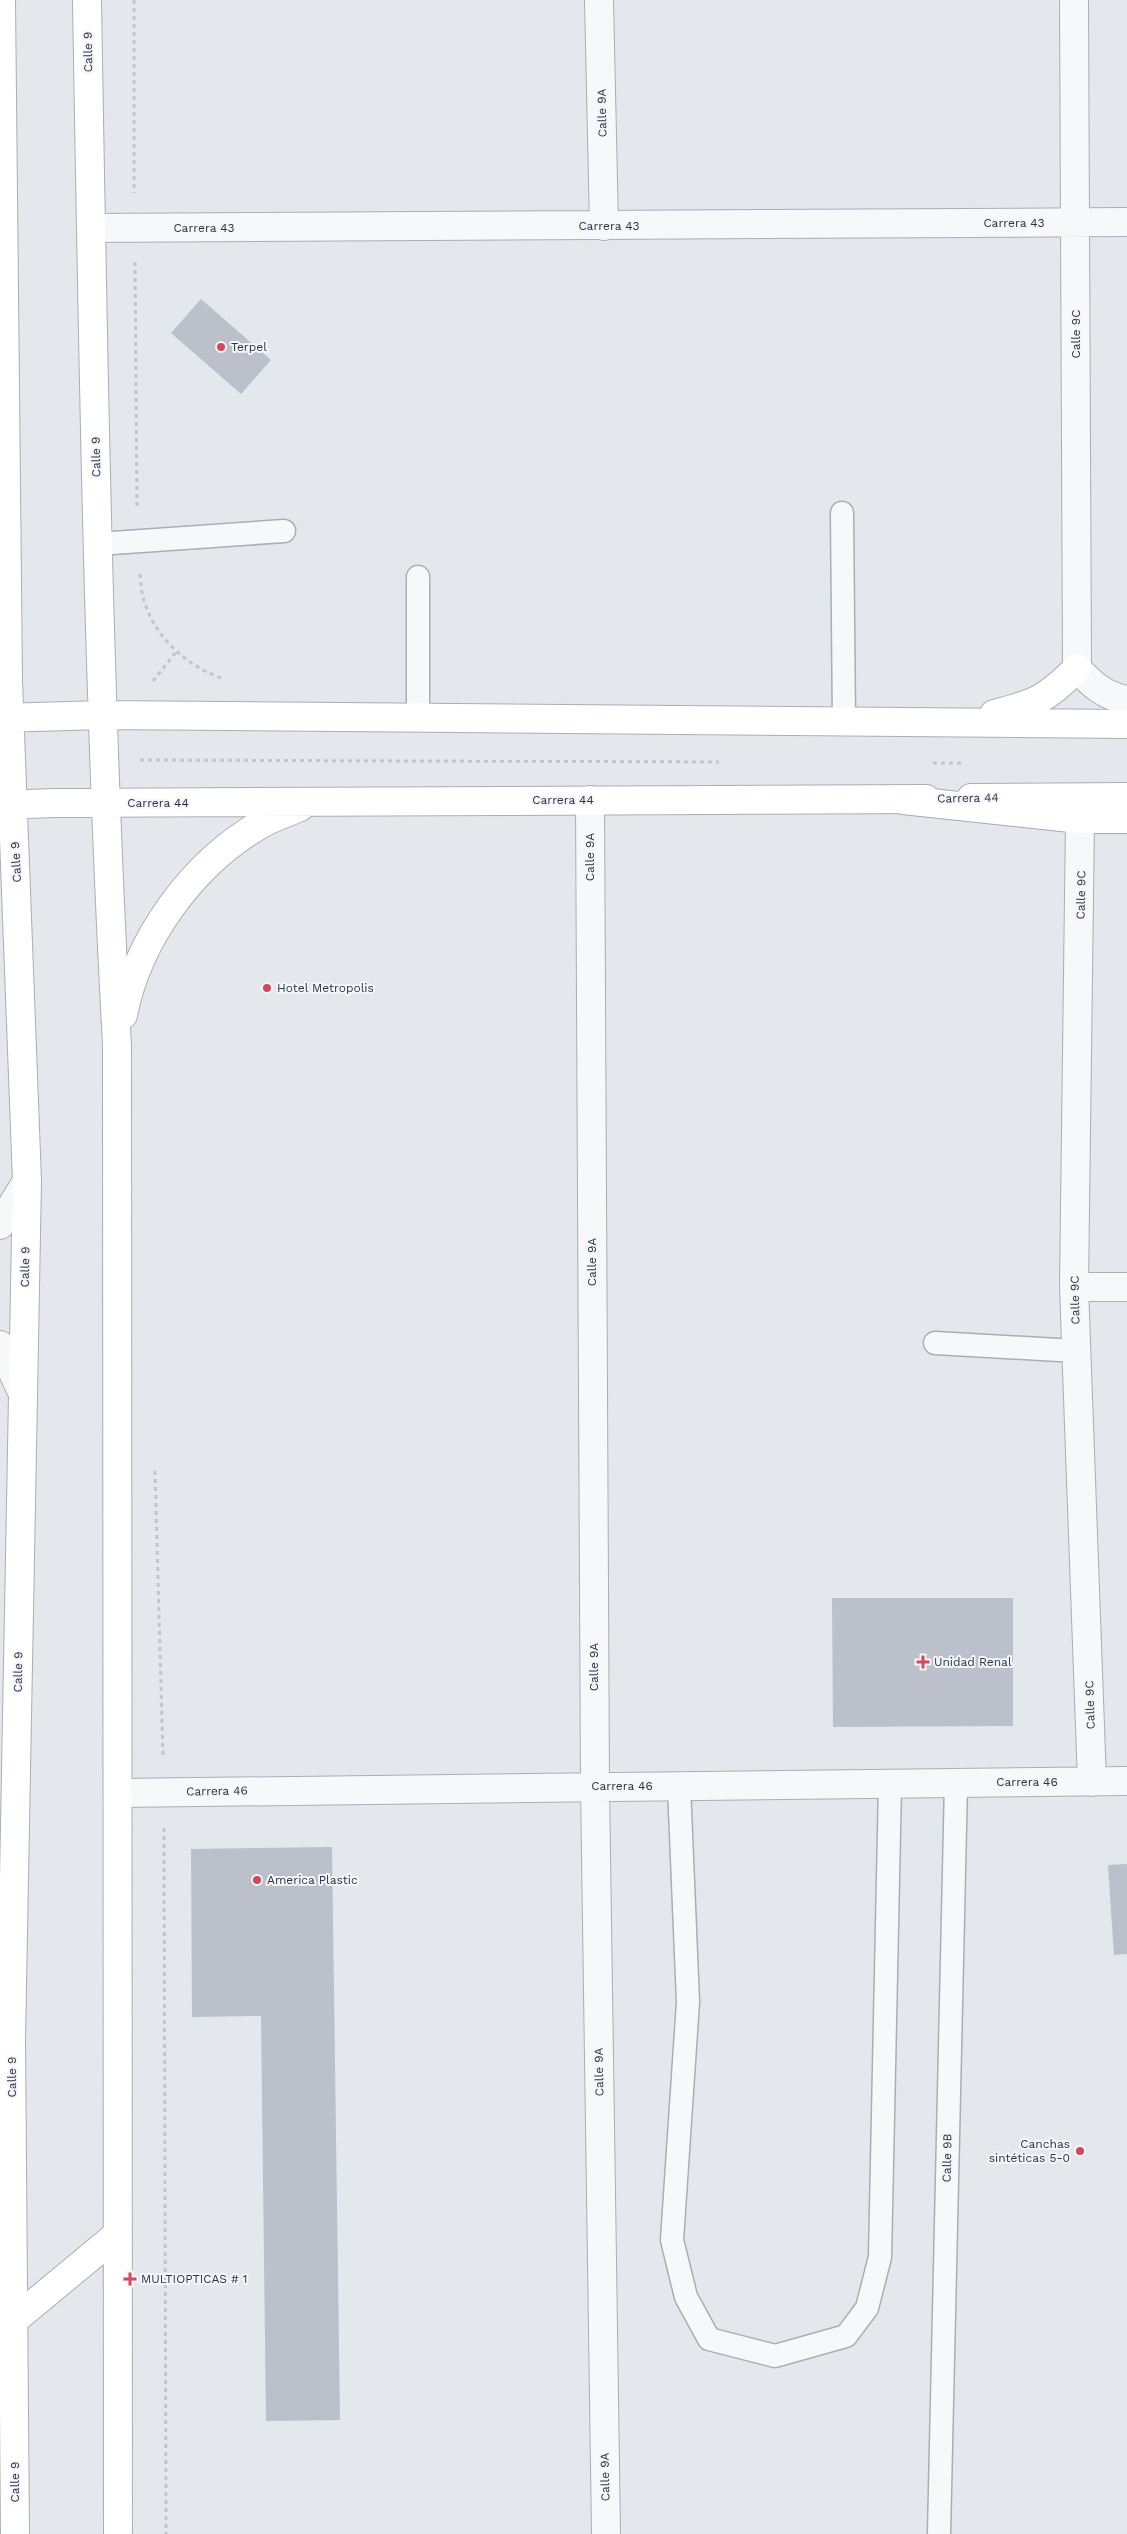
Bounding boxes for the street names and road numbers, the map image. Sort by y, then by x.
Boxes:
street label: Calle 9 [81,31,95,73]
street label: Calle 9A [595,89,609,137]
street label: Carrera 43 [983,216,1045,230]
street label: Carrera 43 [578,219,640,233]
street label: Carrera 43 [173,221,235,235]
street label: Calle 9C [1069,309,1083,359]
street label: Calle 9 [89,436,103,478]
street label: Carrera 44 [937,790,999,806]
street label: Carrera 44 [532,793,594,807]
street label: Carrera 44 [127,796,189,810]
street label: Calle 9A [583,833,597,881]
street label: Calle 9 [8,841,24,883]
street label: Calle 9C [1074,870,1088,920]
street label: Calle 9A [585,1238,599,1286]
street label: Calle 9 [18,1246,32,1288]
street label: Calle 9C [1068,1275,1082,1325]
street label: Calle 9A [587,1643,601,1691]
street label: Calle 9 [11,1651,25,1693]
street label: Calle 9C [1082,1680,1098,1730]
street label: Carrera 46 [996,1775,1058,1789]
street label: Carrera 46 [591,1779,653,1793]
street label: Carrera 46 [186,1783,248,1799]
street label: Calle 9A [592,2048,606,2096]
street label: Calle 9 [5,2057,19,2097]
street label: Calle 9B [940,2133,954,2182]
street label: Calle 9A [598,2453,612,2501]
street label: Calle 9 [8,2462,22,2502]

